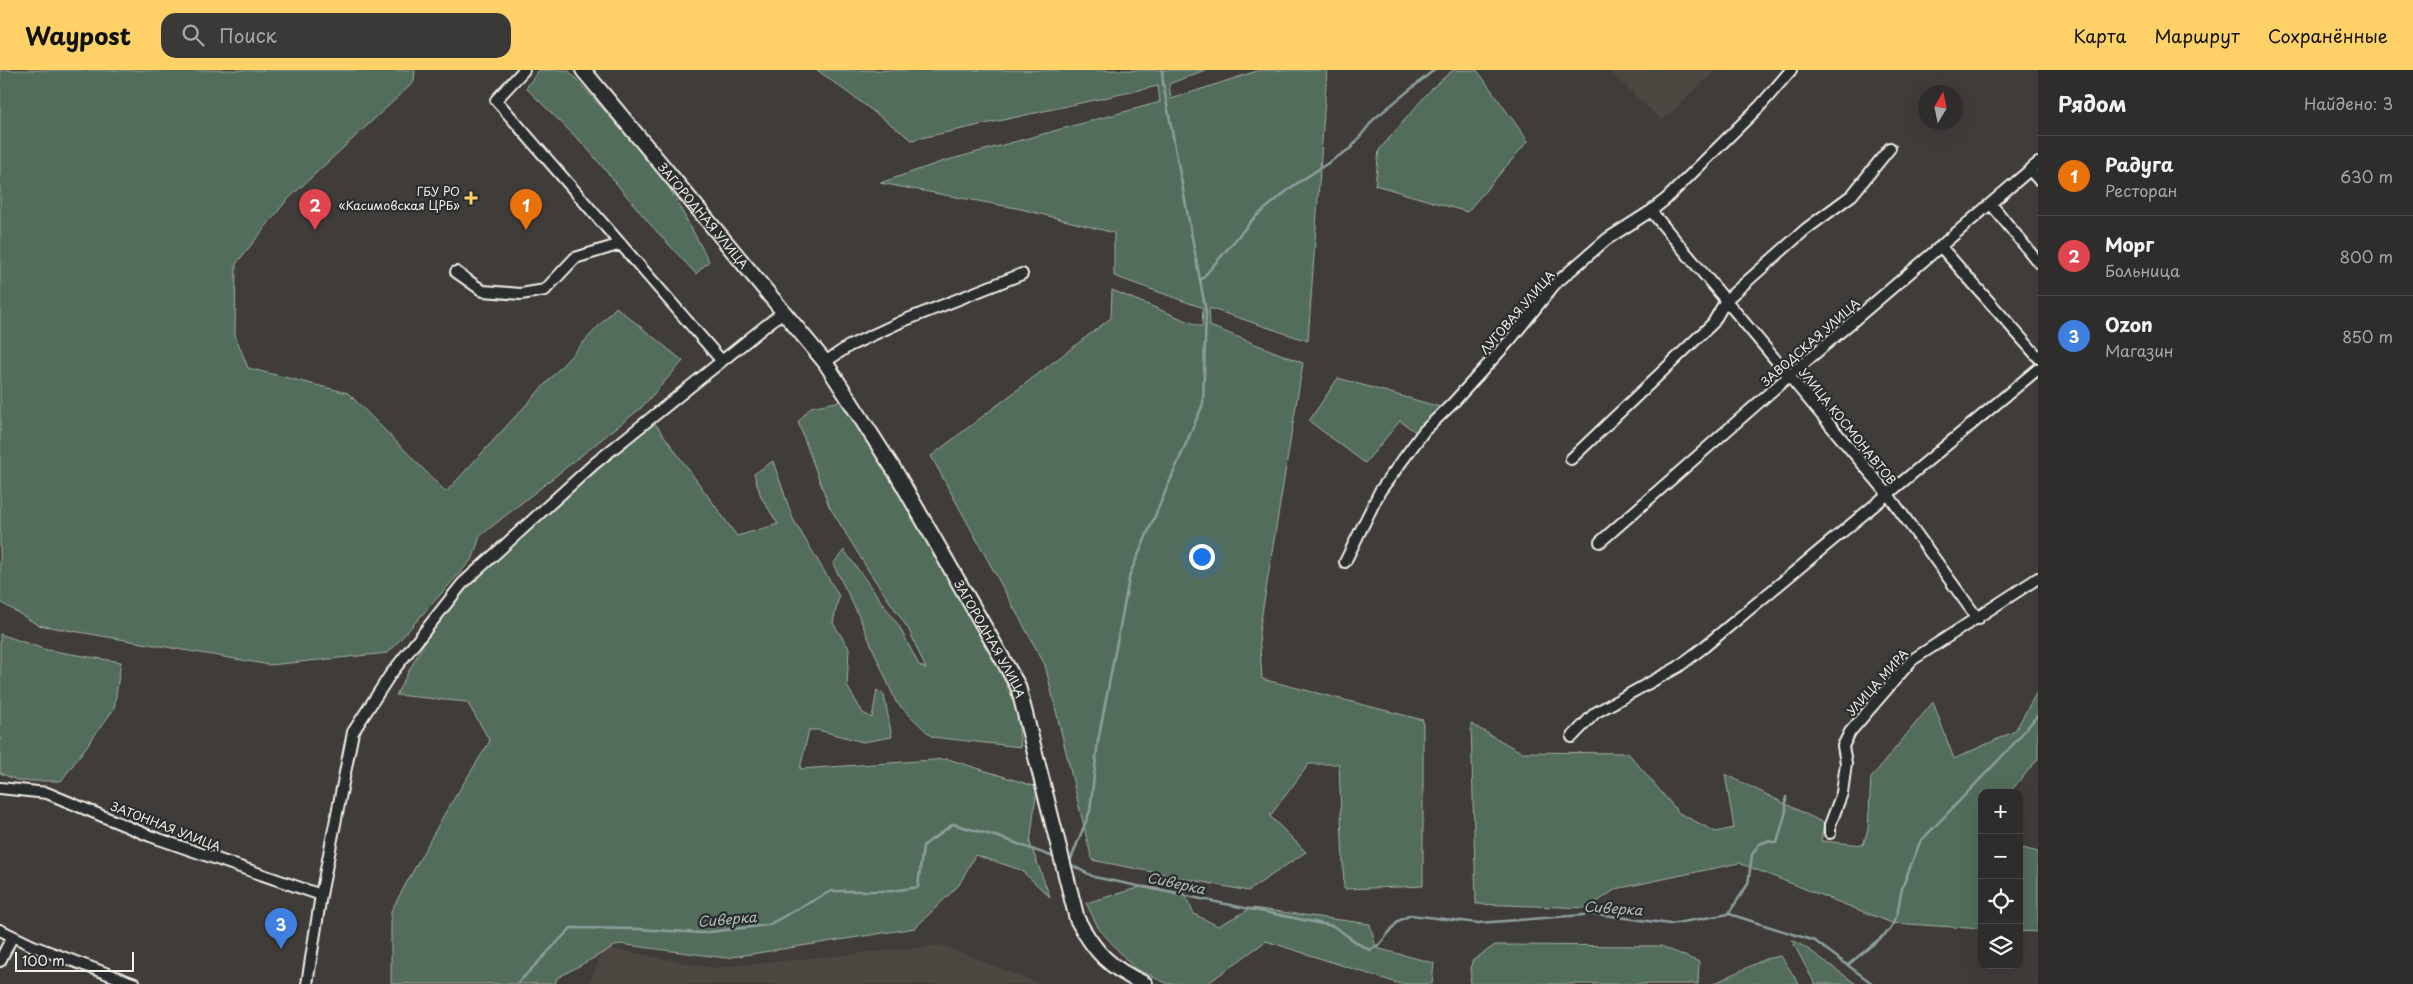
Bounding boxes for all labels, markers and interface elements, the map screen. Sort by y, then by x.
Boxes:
search box [161,13,511,58]
text: Waypost [25,17,131,53]
icon: search [179,21,207,49]
text: Поиск [219,21,277,49]
text: Карта [2074,22,2126,49]
text: Маршрут [2154,22,2240,49]
text: Сохранённые [2268,22,2388,49]
north arrow [1918,85,1963,130]
text: Рядом [2058,87,2126,119]
text: Найдено: 3 [2304,91,2393,115]
text: Радуга [2105,150,2174,178]
street label: ЗАГОРОДНАЯ УЛИЦА [654,159,753,272]
text: 1 [2070,164,2078,188]
text: 630 m [2340,164,2393,188]
text: Ресторан [2105,178,2178,202]
place label: ГБУ РО «Касимовская ЦРБ» [338,182,460,214]
pin: 2 [299,189,331,230]
pin: 1 [510,189,542,230]
marker: ГБУ РО «Касимовская ЦРБ» [464,191,478,205]
text: Морг [2105,230,2154,258]
text: 2 [2068,244,2080,268]
text: 800 m [2340,244,2393,268]
text: Больница [2105,258,2180,282]
street label: ЛУГОВАЯ УЛИЦА [1475,266,1559,358]
street label: ЗАВОДСКАЯ УЛИЦА [1757,294,1863,390]
text: Ozon [2105,310,2153,338]
text: 3 [2069,324,2079,348]
text: 850 m [2342,324,2393,348]
text: Магазин [2105,338,2174,362]
street label: УЛИЦА КОСМОНАВТОВ [1795,364,1901,488]
your location [1189,544,1215,570]
street label: ЗАГОРОДНАЯ УЛИЦА [950,576,1030,700]
street label: УЛИЦА МИРА [1842,645,1912,719]
map controls [1978,789,2023,969]
button: + [1978,789,2023,834]
street label: ЗАТОННАЯ УЛИЦА [108,797,224,855]
button: − [1978,834,2023,879]
water label: Сиверка [1145,867,1208,900]
button: locate [1978,879,2023,924]
water label: Сиверка [1583,895,1645,921]
water label: Сиверка [697,906,759,932]
pin: 3 [265,908,297,949]
button: layers [1978,924,2023,969]
scale bar [15,949,134,972]
text: 100 m [22,950,65,971]

